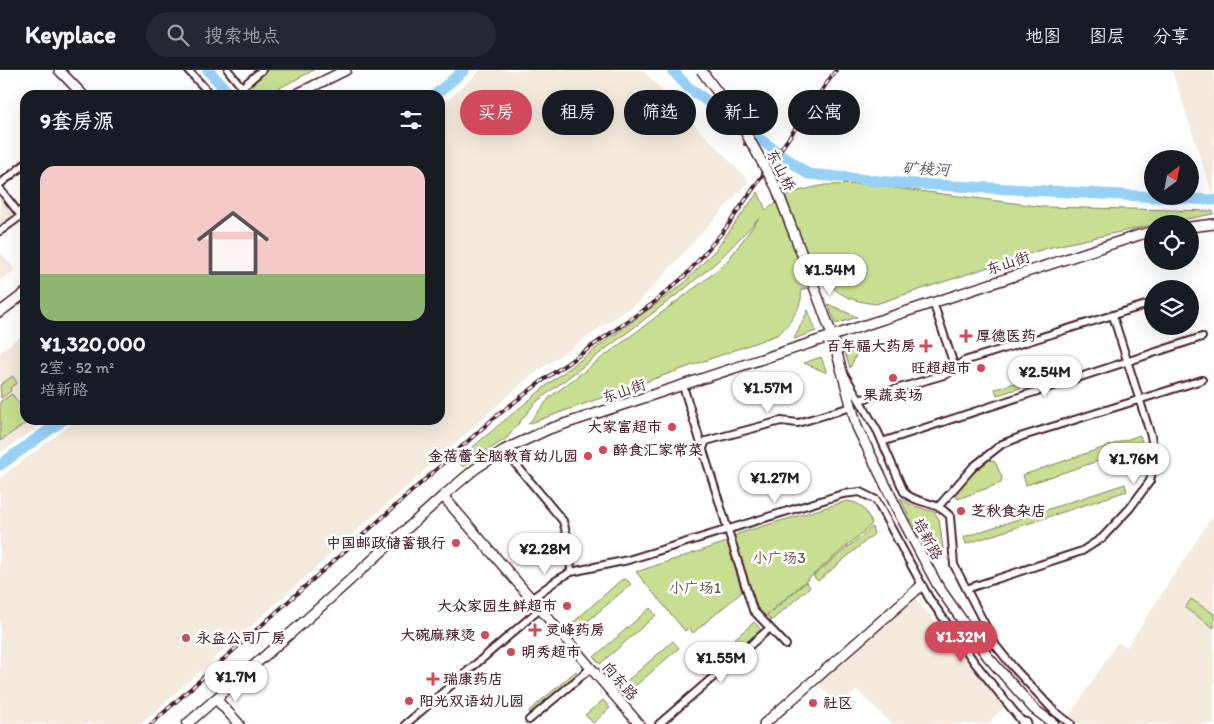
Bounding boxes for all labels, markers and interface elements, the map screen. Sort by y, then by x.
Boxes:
search box [146,12,496,57]
text: Keyplace [25,20,116,49]
icon: search [164,21,192,49]
text: 搜索地点 [204,24,280,47]
text: 地图 [1025,25,1061,47]
text: 图层 [1089,25,1125,47]
text: 分享 [1153,25,1189,47]
chip: 买房 [460,90,532,135]
chip: 租房 [542,90,614,135]
chip: 筛选 [624,90,696,135]
chip: 新上 [706,90,778,135]
chip: 公寓 [788,90,860,135]
icon: filters [397,106,425,134]
text: 9套房源 [40,108,114,133]
street label: 东山桥 [763,146,799,194]
north arrow [1144,150,1199,205]
map controls [1144,150,1199,335]
water label: 矿棱河 [902,158,953,179]
icon: home [188,198,278,288]
button: locate [1144,215,1199,270]
street label: 东山街 [984,247,1032,279]
pin: ¥1.54M [789,254,871,296]
text: ¥1.54M [805,260,855,279]
button: layers [1144,280,1199,335]
place label: 厚德医药 [976,327,1036,345]
marker: 厚德医药 [960,330,972,342]
text: ¥1,320,000 [40,331,146,356]
place label: 百年福大药房 [826,337,916,355]
marker: 百年福大药房 [920,340,932,352]
pin: ¥2.54M [1004,356,1086,398]
text: 2室 · 52 m² [40,358,114,377]
place label: 旺超超市 [911,359,971,377]
marker: 旺超超市 [975,362,987,374]
text: ¥2.54M [1019,362,1071,381]
pin: ¥1.57M [727,372,809,414]
marker: 果蔬卖场 [887,372,899,384]
street label: 东山街 [600,375,648,407]
text: ¥1.57M [743,378,793,397]
text: 培新路 [40,380,88,399]
place label: 果蔬卖场 [863,386,923,404]
place label: 大家富超市 [587,418,662,436]
marker: 大家富超市 [666,421,678,433]
place label: 醉食汇家常菜 [613,441,703,459]
pin: ¥1.76M [1093,442,1175,485]
marker: 醉食汇家常菜 [597,444,609,456]
place label: 金蓓蕾全脑教育幼儿园 [428,447,578,465]
text: ¥1.76M [1109,449,1159,468]
marker: 金蓓蕾全脑教育幼儿园 [582,450,594,462]
pin: ¥1.27M [734,462,816,504]
text: ¥1.27M [750,468,800,487]
place label: 芝秋食杂店 [971,502,1046,520]
marker: 芝秋食杂店 [955,505,967,517]
street label: 培新路 [909,515,947,563]
pin: ¥2.28M [504,532,586,575]
place label: 中国邮政储蓄银行 [326,534,446,552]
marker: 中国邮政储蓄银行 [450,537,462,549]
text: ¥2.28M [519,539,571,558]
park label: 小广场3 [752,549,806,567]
park label: 小广场1 [669,579,721,597]
place label: 大众家园生鲜超市 [437,597,557,615]
marker: 大众家园生鲜超市 [561,600,573,612]
pin: ¥1.32M [920,620,1002,663]
place label: 灵峰药房 [545,621,605,639]
marker: 灵峰药房 [529,624,541,636]
place label: 大碗麻辣烫 [400,626,475,644]
text: ¥1.32M [936,627,986,646]
place label: 永益公司厂房 [196,629,286,647]
marker: 大碗麻辣烫 [479,629,491,641]
marker: 永益公司厂房 [180,632,192,644]
pin: ¥1.55M [680,642,762,684]
place label: 明秀超市 [521,643,581,661]
marker: 明秀超市 [505,646,517,658]
text: ¥1.55M [696,648,746,667]
street label: 向东路 [598,658,642,704]
pin: ¥1.7M [201,660,271,703]
text: ¥1.7M [216,667,256,686]
place label: 瑞康药店 [443,670,503,688]
marker: 瑞康药店 [427,673,439,685]
place label: 阳光双语幼儿园 [419,692,524,710]
place label: 社区 [823,694,853,712]
marker: 阳光双语幼儿园 [403,695,415,707]
marker: 社区 [807,697,819,709]

